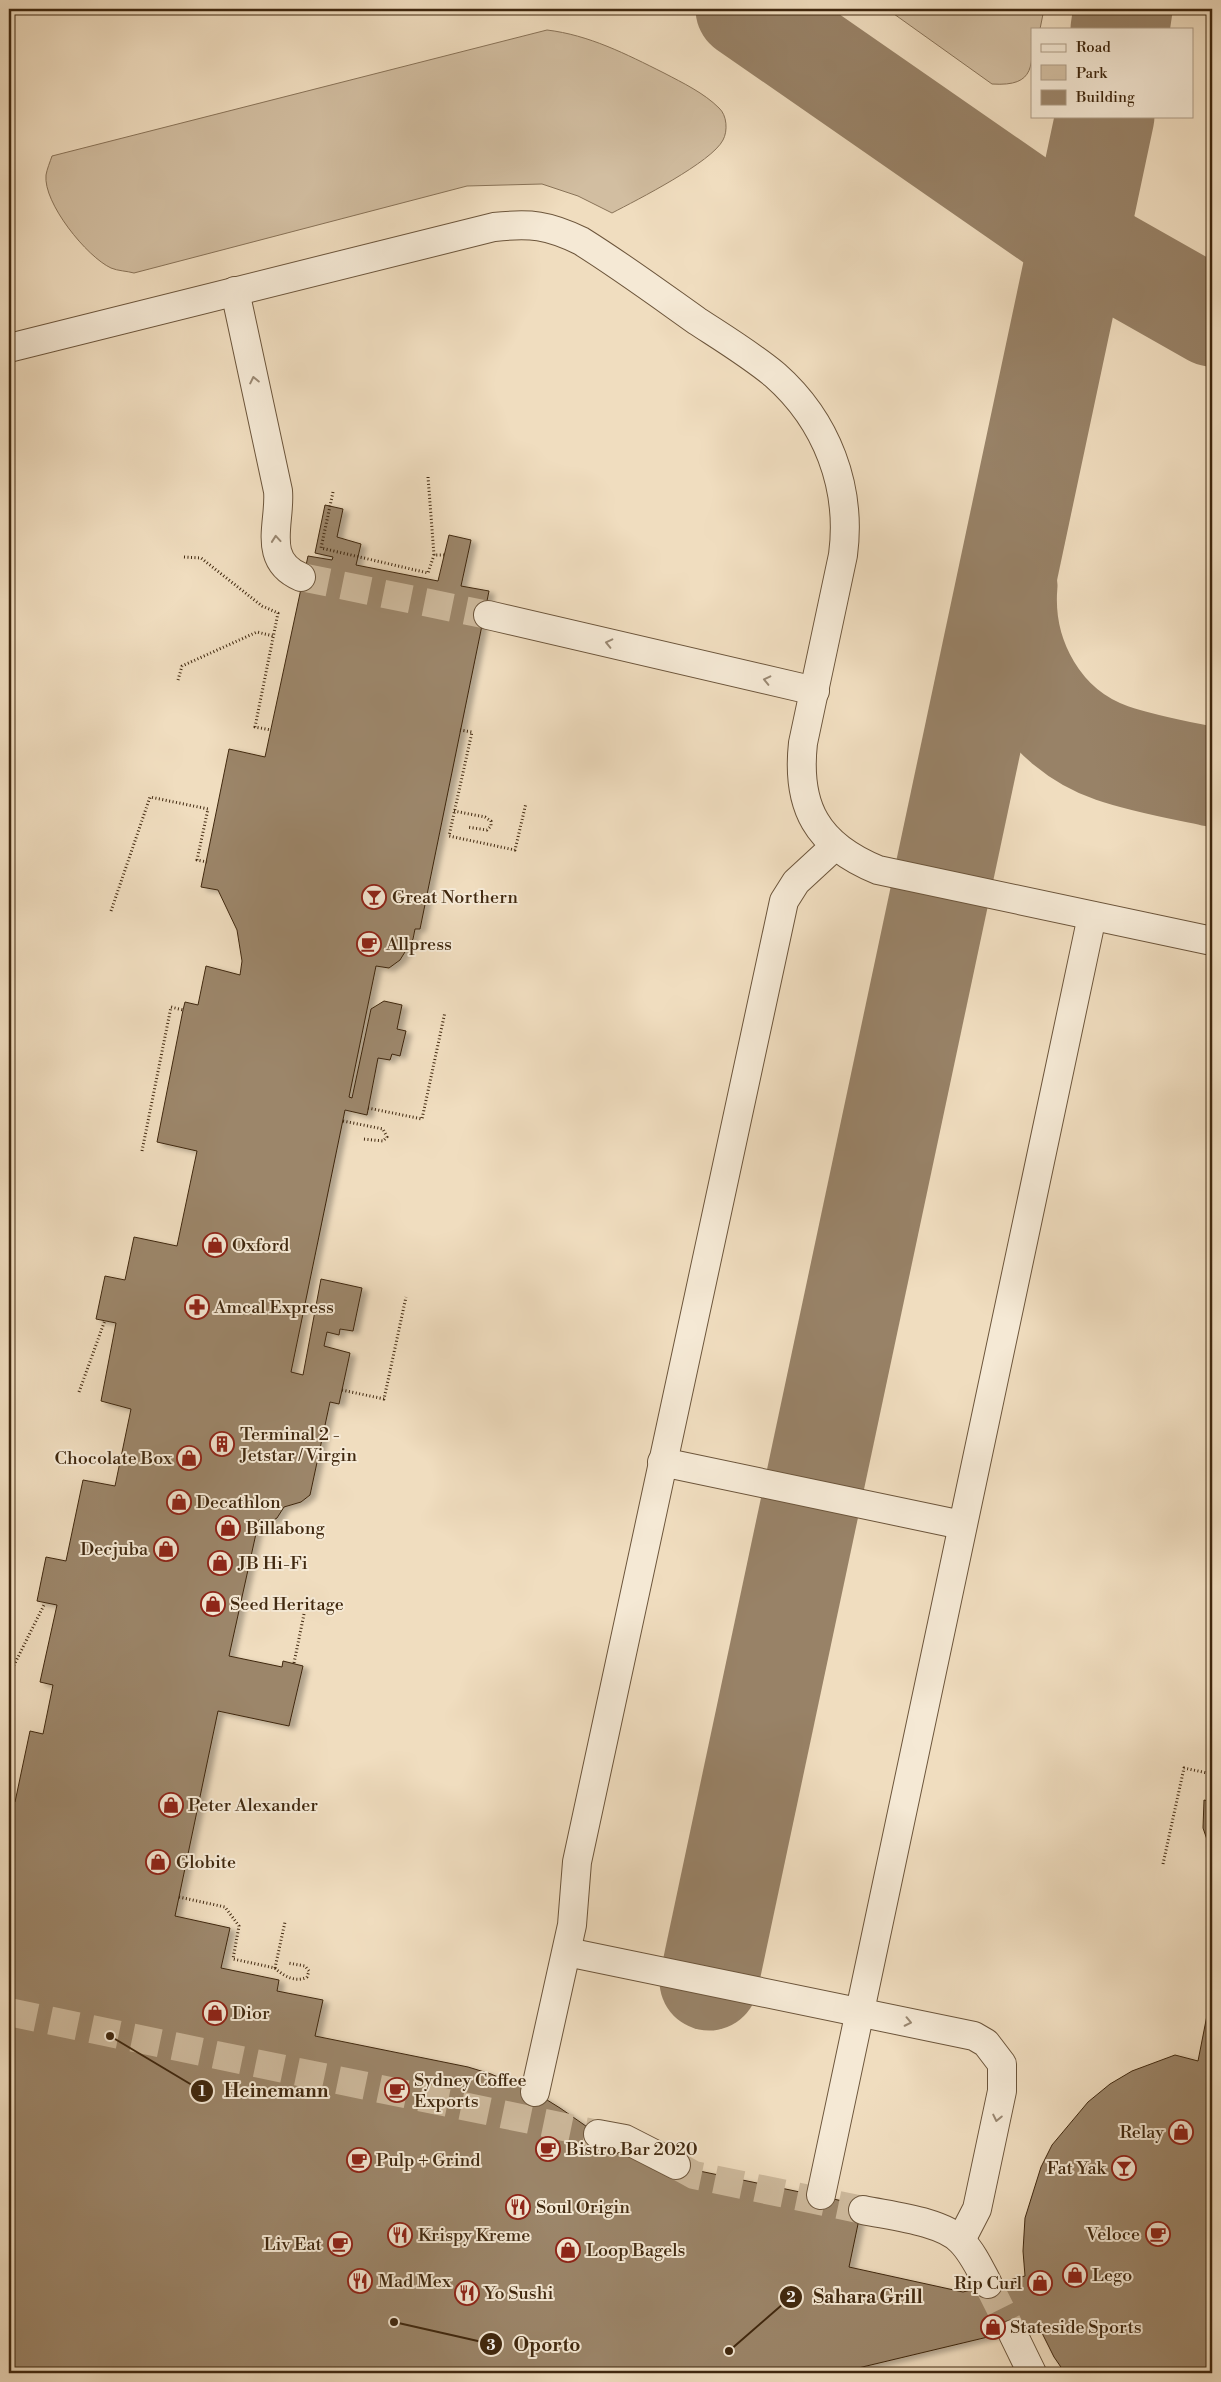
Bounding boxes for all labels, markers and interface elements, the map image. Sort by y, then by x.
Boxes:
legend [1031,28,1194,118]
text: Road [1076,38,1111,57]
text: Park [1076,64,1108,83]
text: Building [1075,88,1135,107]
one-way arrow [249,375,260,384]
one-way arrow [270,535,281,543]
one-way arrow [604,638,613,649]
one-way arrow [763,675,772,686]
bar icon: Great Northern [361,884,387,910]
place label: Great Northern [392,886,518,909]
cafe icon: Allpress [356,931,382,957]
place label: Allpress [385,933,452,956]
shop icon: Oxford [202,1232,228,1258]
place label: Oxford [232,1234,290,1257]
pharmacy icon: Amcal Express [184,1294,210,1320]
place label: Amcal Express [213,1296,334,1319]
place label: Terminal 2 - Jetstar / Virgin [239,1423,357,1467]
building icon: Terminal 2 - Jetstar / Virgin [209,1431,235,1457]
shop icon: Chocolate Box [176,1445,202,1471]
place label: Chocolate Box [55,1447,173,1470]
shop icon: Decathlon [166,1489,192,1515]
place label: Decathlon [196,1491,281,1514]
shop icon: Billabong [215,1515,241,1541]
place label: Billabong [245,1517,325,1540]
shop icon: Decjuba [153,1536,179,1562]
place label: Decjuba [80,1538,149,1561]
shop icon: JB Hi-Fi [207,1550,233,1576]
place label: JB Hi-Fi [237,1552,308,1575]
shop icon: Seed Heritage [200,1591,226,1617]
place label: Seed Heritage [230,1593,344,1616]
shop icon: Peter Alexander [158,1792,184,1818]
place label: Peter Alexander [188,1794,318,1817]
shop icon: Globite [145,1849,171,1875]
place label: Globite [176,1851,236,1874]
shop icon: Dior [202,2000,228,2026]
place label: Dior [232,2002,270,2025]
one-way arrow [903,2017,912,2027]
place label: Sydney Coffee Exports [414,2069,527,2113]
callout: Heinemann [189,2074,339,2108]
cafe icon: Sydney Coffee Exports [384,2077,410,2103]
text: Heinemann [224,2079,329,2103]
text: 1 [198,2082,206,2101]
one-way arrow [992,2113,1002,2122]
shop icon: Relay [1168,2119,1194,2145]
place label: Relay [1120,2121,1164,2144]
cafe icon: Bistro Bar 2020 [535,2136,561,2162]
place label: Bistro Bar 2020 [565,2138,698,2161]
cafe icon: Pulp + Grind [346,2147,372,2173]
place label: Pulp + Grind [376,2149,481,2172]
bar icon: Fat Yak [1111,2155,1137,2181]
place label: Fat Yak [1047,2157,1108,2180]
restaurant icon: Soul Origin [505,2194,531,2220]
place label: Soul Origin [536,2196,630,2219]
cafe icon: Veloce [1145,2221,1171,2247]
restaurant icon: Krispy Kreme [387,2222,413,2248]
place label: Veloce [1085,2223,1140,2246]
place label: Krispy Kreme [418,2224,530,2247]
cafe icon: Liv Eat [327,2231,353,2257]
place label: Liv Eat [264,2233,323,2256]
shop icon: Loop Bagels [555,2237,581,2263]
place label: Loop Bagels [586,2239,686,2262]
shop icon: Lego [1062,2262,1088,2288]
place label: Lego [1092,2264,1132,2287]
restaurant icon: Mad Mex [347,2268,373,2294]
place label: Mad Mex [378,2270,452,2293]
shop icon: Rip Curl [1027,2270,1053,2296]
place label: Rip Curl [954,2272,1023,2295]
restaurant icon: Yo Sushi [454,2280,480,2306]
callout: Sahara Grill [778,2280,933,2314]
place label: Yo Sushi [483,2282,553,2305]
text: Sahara Grill [813,2285,923,2309]
text: 2 [786,2288,796,2307]
shop icon: Stateside Sports [980,2314,1006,2340]
place label: Stateside Sports [1010,2316,1142,2339]
callout: Oporto [478,2327,590,2361]
text: Oporto [513,2333,581,2357]
text: 3 [486,2336,496,2355]

